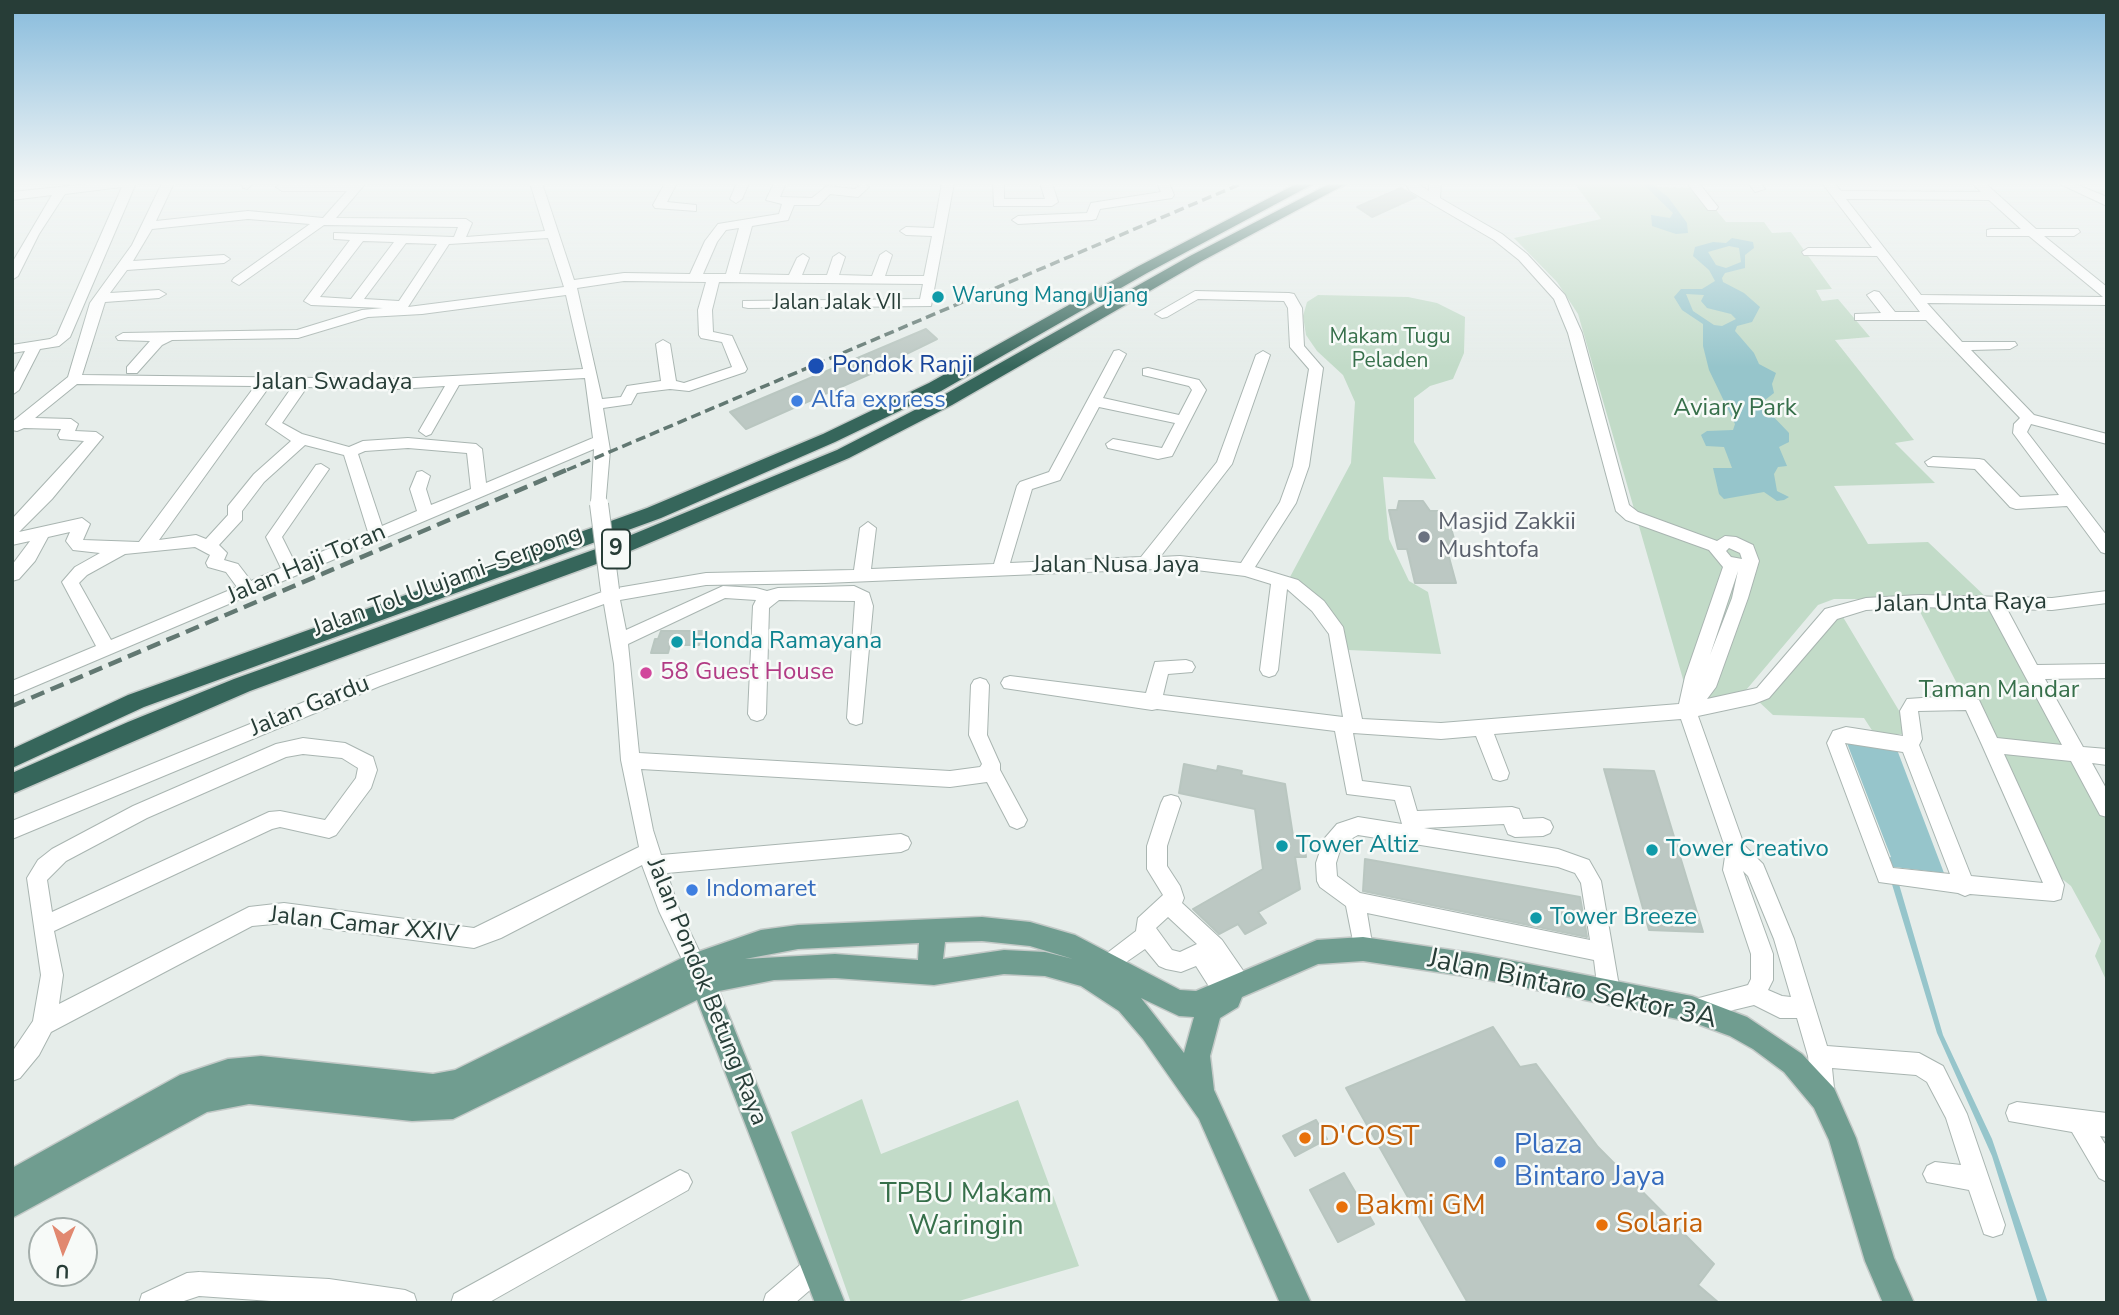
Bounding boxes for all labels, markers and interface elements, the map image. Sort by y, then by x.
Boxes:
place label: Warung Mang Ujang [952,284,1148,310]
marker: Warung Mang Ujang [930,289,946,305]
street label: Jalan Jalak VII [772,291,902,317]
park label: Makam Tugu Peladen [1330,325,1450,375]
place label: Pondok Ranji [832,352,973,380]
marker: Pondok Ranji [806,356,826,376]
street label: Jalan Swadaya [254,369,412,397]
place label: Alfa express [811,387,946,415]
marker: Alfa express [789,393,805,409]
park label: Aviary Park [1673,395,1797,423]
place label: Masjid Zakkii Mushtofa [1438,509,1576,565]
street label: Jalan Haji Toran [223,519,391,611]
street label: Jalan Tol Ulujami–Serpong [309,520,587,644]
marker: Masjid Zakkii Mushtofa [1416,529,1432,545]
road number: 9 [602,530,630,568]
street label: Jalan Nusa Jaya [1033,552,1199,580]
street label: Jalan Unta Raya [1875,588,2047,620]
place label: Honda Ramayana [691,628,882,656]
marker: Honda Ramayana [669,634,685,650]
place label: 58 Guest House [660,659,834,687]
marker: 58 Guest House [638,665,654,681]
street label: Jalan Gardu [246,670,374,744]
park label: Taman Mandar [1919,677,2079,705]
place label: Tower Altiz [1296,832,1419,860]
place label: Tower Creativo [1666,836,1829,864]
marker: Tower Altiz [1274,838,1290,854]
marker: Tower Creativo [1644,842,1660,858]
street label: Jalan Pondok Betung Raya [639,854,773,1130]
place label: Indomaret [706,876,816,904]
marker: Indomaret [684,882,700,898]
street label: Jalan Camar XXIV [268,902,460,950]
place label: Tower Breeze [1550,904,1697,932]
marker: Tower Breeze [1528,910,1544,926]
street label: Jalan Bintaro Sektor 3A [1425,943,1719,1037]
place label: D'COST [1319,1121,1419,1155]
place label: Plaza Bintaro Jaya [1514,1129,1665,1195]
marker: D'COST [1297,1130,1313,1146]
marker: Plaza Bintaro Jaya [1492,1154,1508,1170]
park label: TPBU Makam Waringin [880,1178,1052,1244]
place label: Bakmi GM [1356,1190,1486,1224]
marker: Bakmi GM [1334,1199,1350,1215]
place label: Solaria [1616,1208,1703,1242]
north arrow [28,1217,98,1287]
marker: Solaria [1594,1217,1610,1233]
text: U [55,1258,70,1284]

